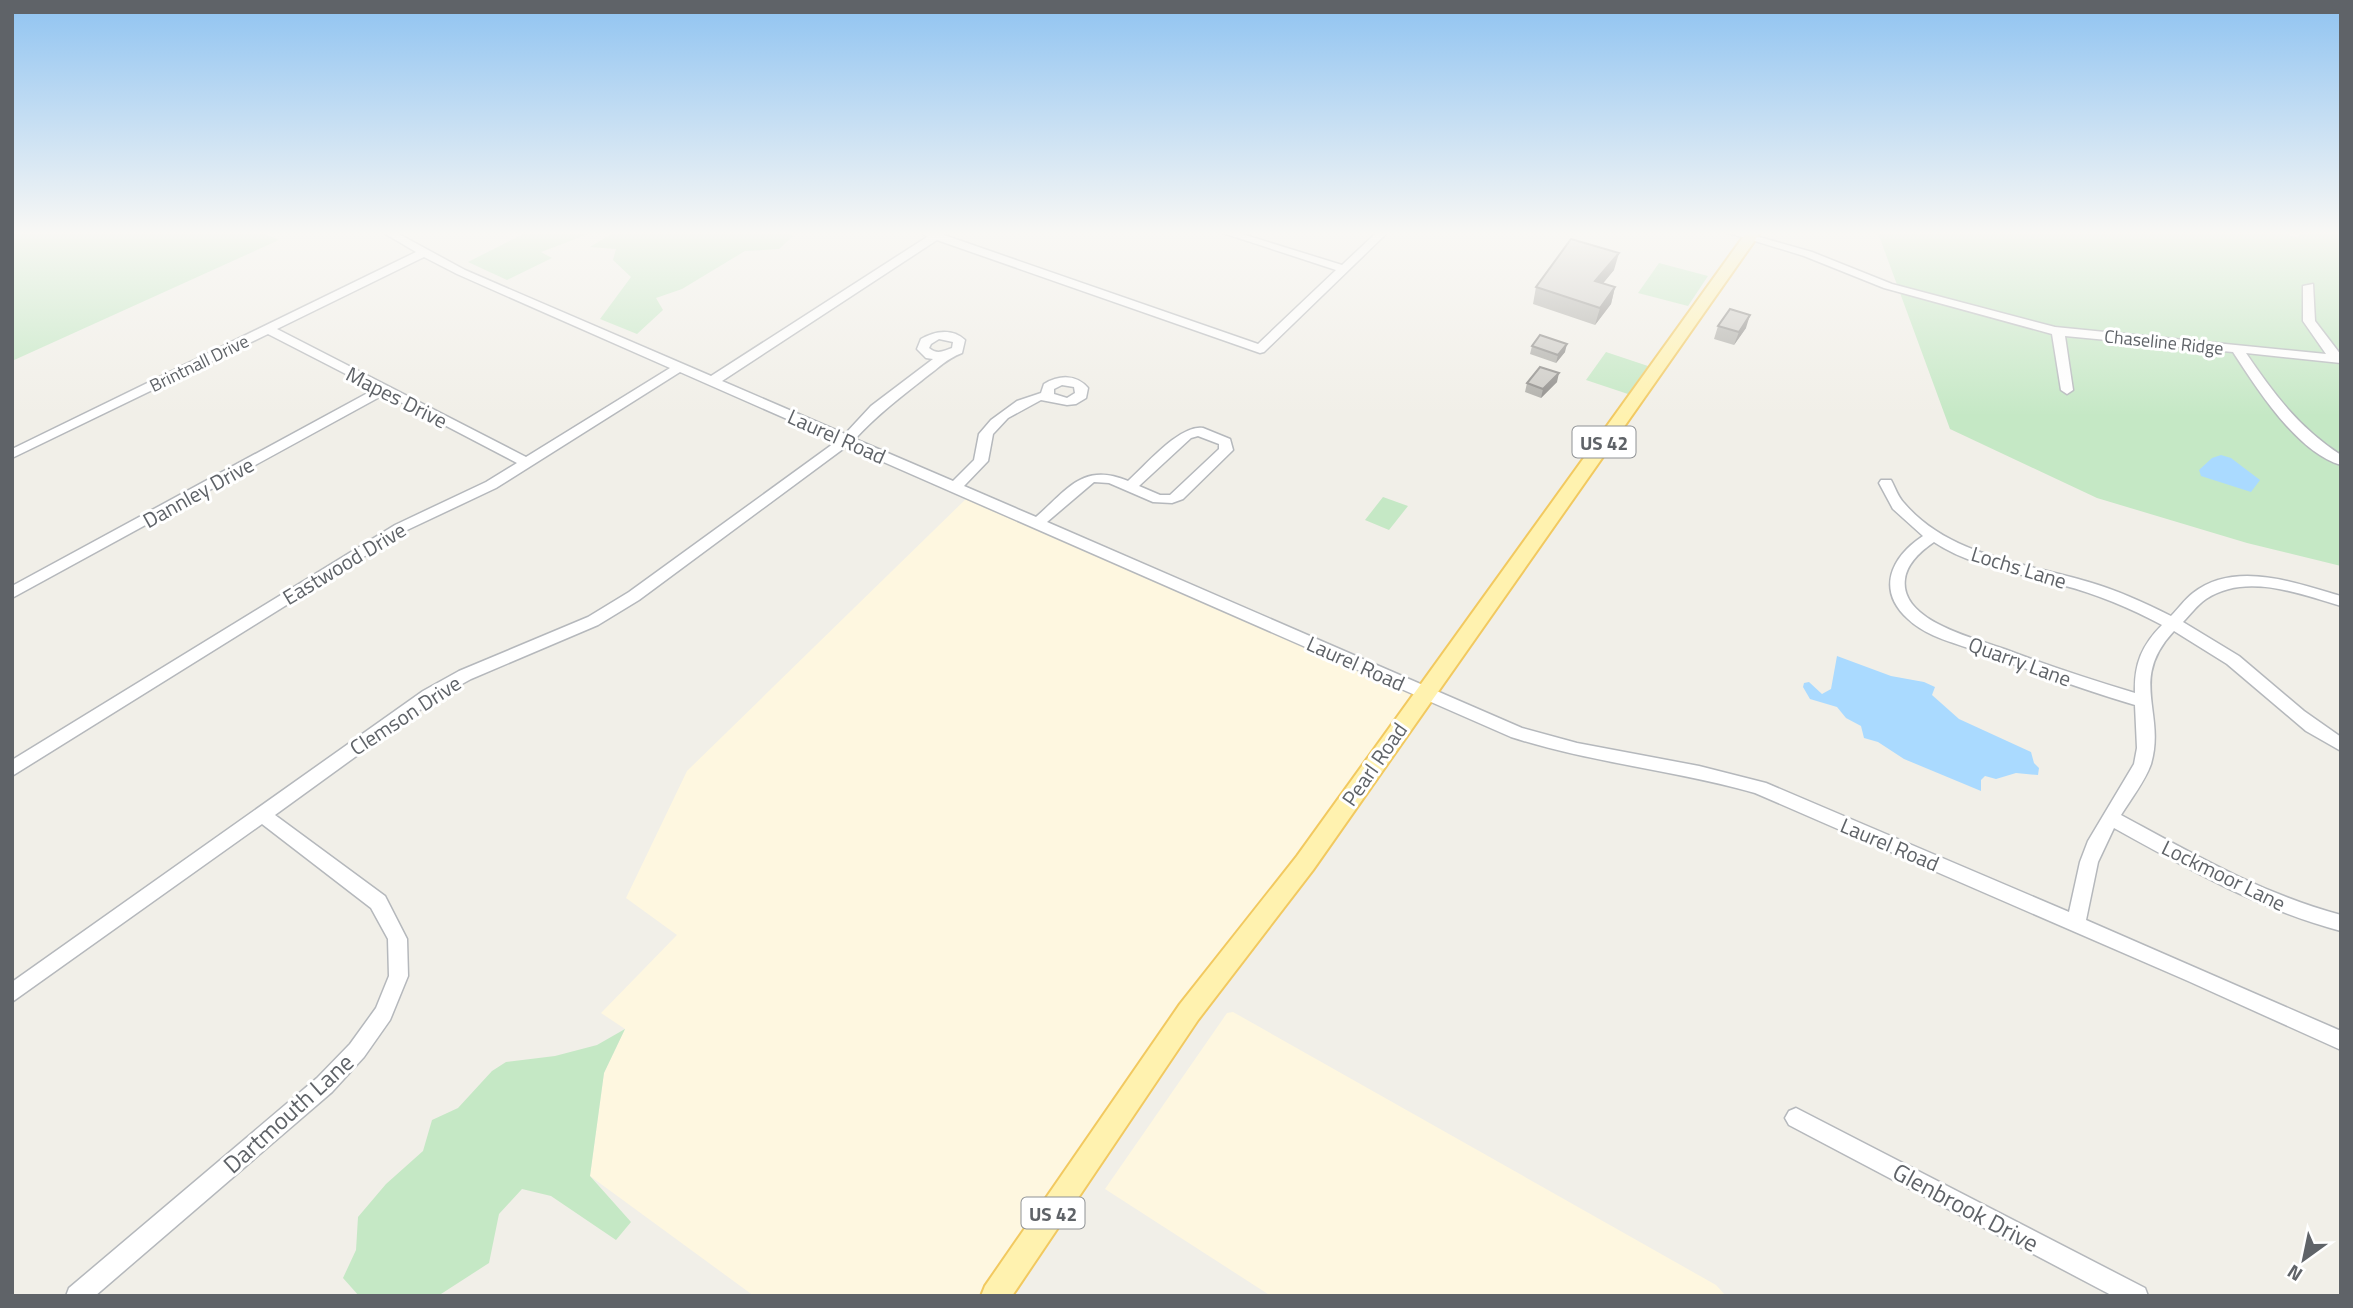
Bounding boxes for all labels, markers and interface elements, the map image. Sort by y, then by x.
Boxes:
street label: Chaseline Ridge [2103,322,2225,362]
street label: Brintnall Drive [145,327,253,399]
street label: Mapes Drive [341,358,453,436]
street label: Laurel Road [783,400,891,472]
road number: US 42 [1572,426,1636,458]
street label: Dannley Drive [137,448,259,536]
street label: Eastwood Drive [276,513,412,613]
street label: Lochs Lane [1967,537,2071,597]
street label: Laurel Road [1302,627,1410,699]
street label: Quarry Lane [1964,628,2076,694]
street label: Clemson Drive [343,667,467,763]
street label: Pearl Road [1333,716,1415,812]
street label: Laurel Road [1836,809,1944,879]
street label: Lockmoor Lane [2157,831,2291,919]
street label: Dartmouth Lane [215,1044,361,1182]
street label: Glenbrook Drive [1887,1153,2045,1261]
road number: US 42 [1021,1198,1084,1228]
north arrow [2269,1224,2339,1294]
text: N [2281,1258,2308,1289]

